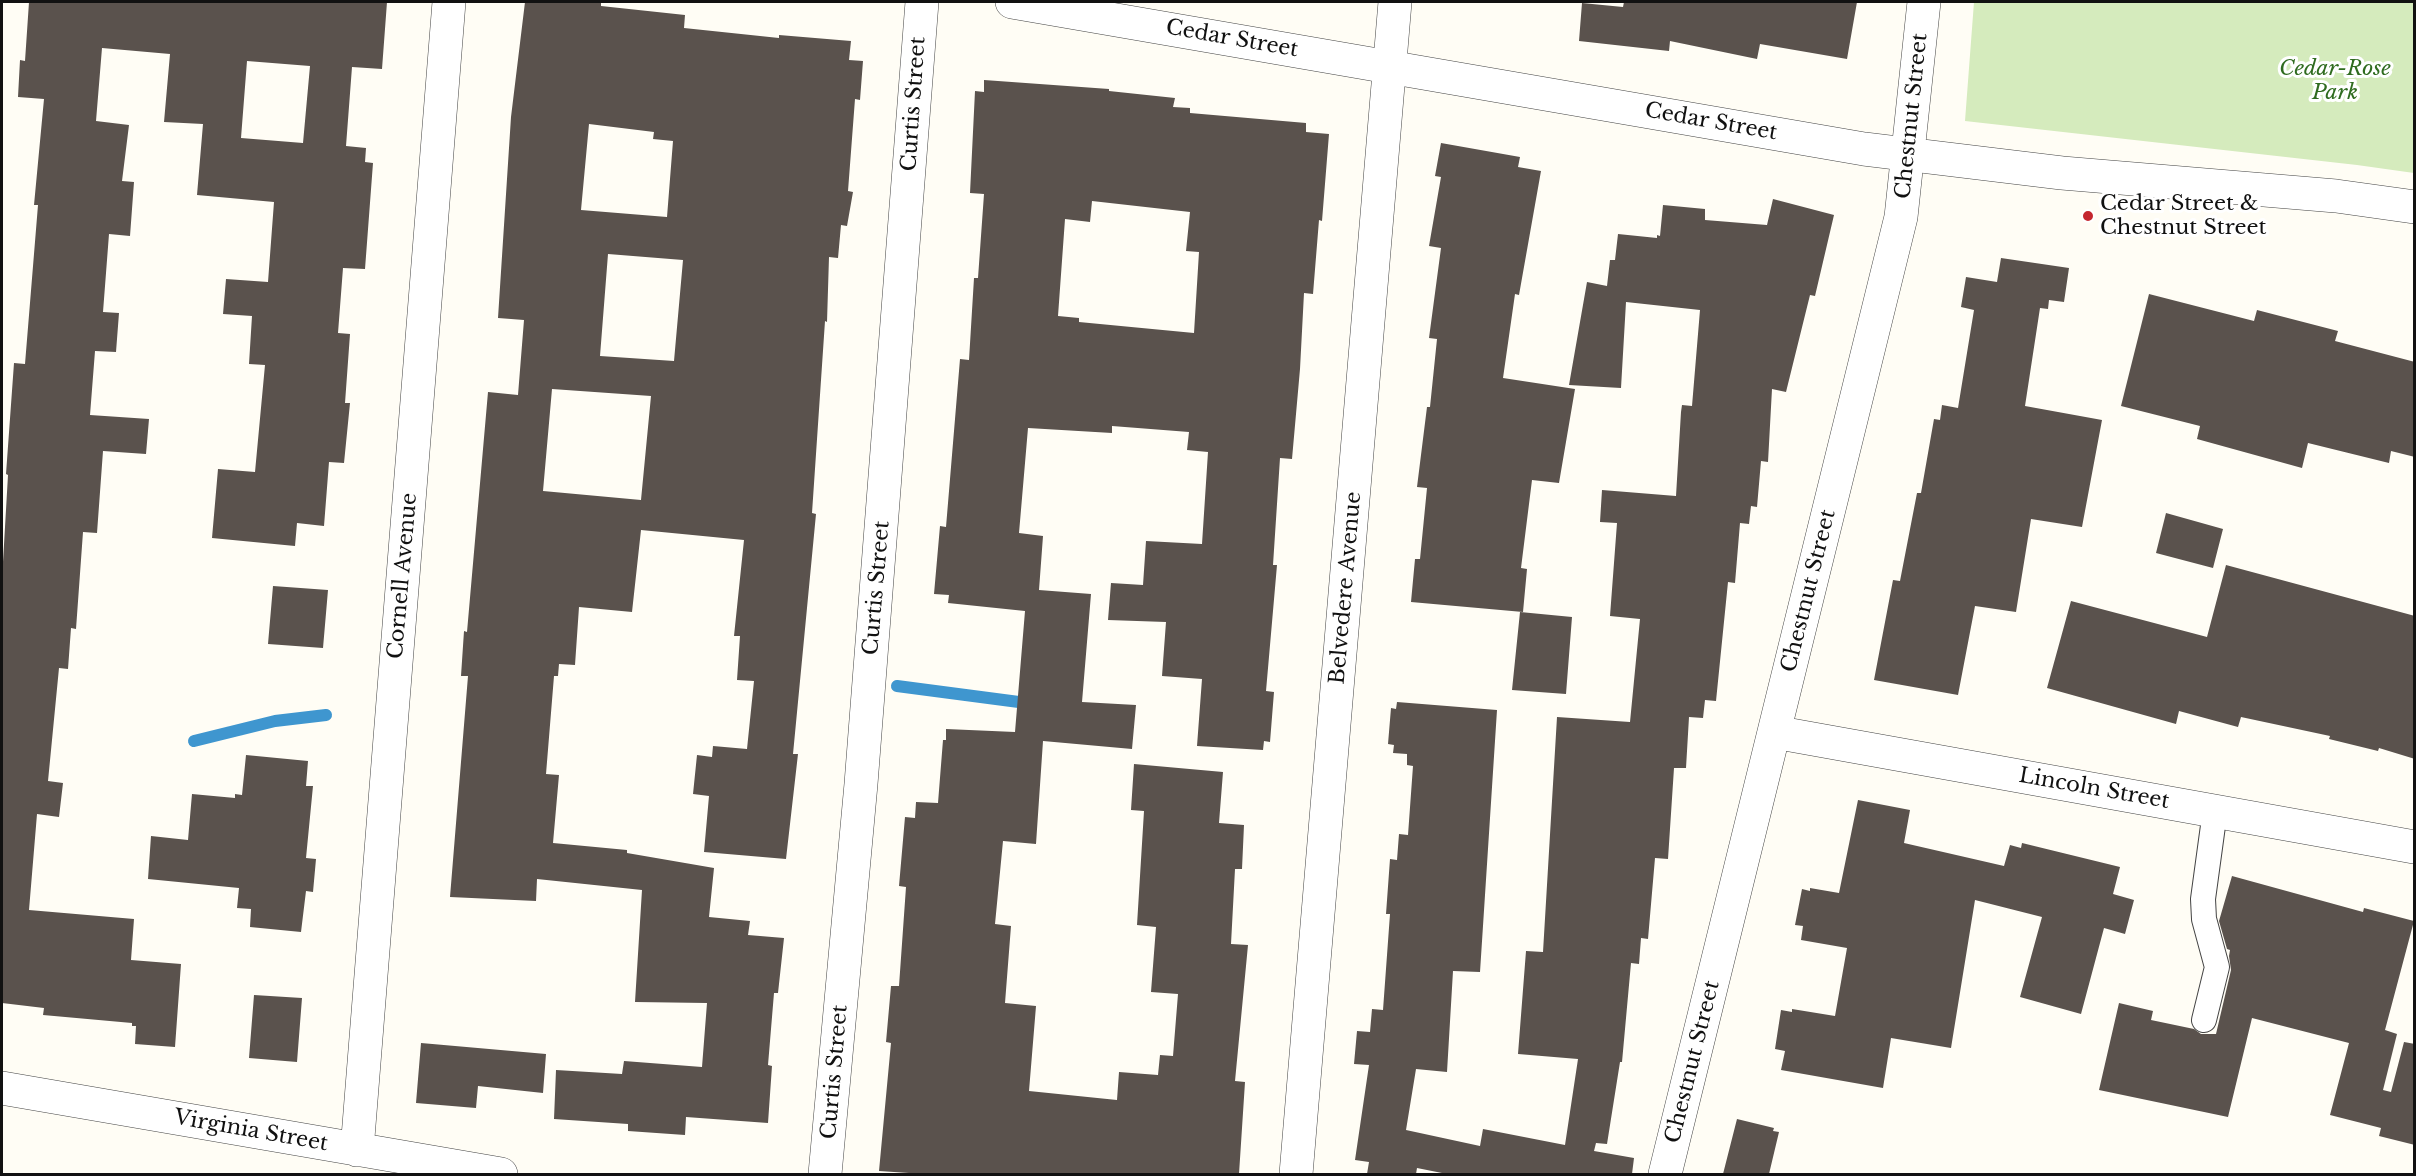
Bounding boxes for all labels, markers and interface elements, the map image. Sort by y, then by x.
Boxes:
street label: Cedar Street [1164,15,1300,63]
street label: Chestnut Street [1891,32,1933,200]
street label: Curtis Street [897,36,931,172]
park label: Cedar-Rose Park [2279,56,2391,106]
street label: Cedar Street [1643,98,1779,146]
place label: Cedar Street & Chestnut Street [2100,191,2266,241]
marker: Cedar Street & Chestnut Street [2081,209,2095,223]
street label: Belvedere Avenue [1325,491,1367,685]
street label: Cornell Avenue [383,492,423,660]
street label: Chestnut Street [1777,507,1841,675]
street label: Curtis Street [859,520,895,656]
street label: Lincoln Street [2017,763,2171,815]
street label: Chestnut Street [1661,978,1725,1146]
street label: Curtis Street [817,1004,853,1140]
street label: Virginia Street [172,1105,330,1157]

